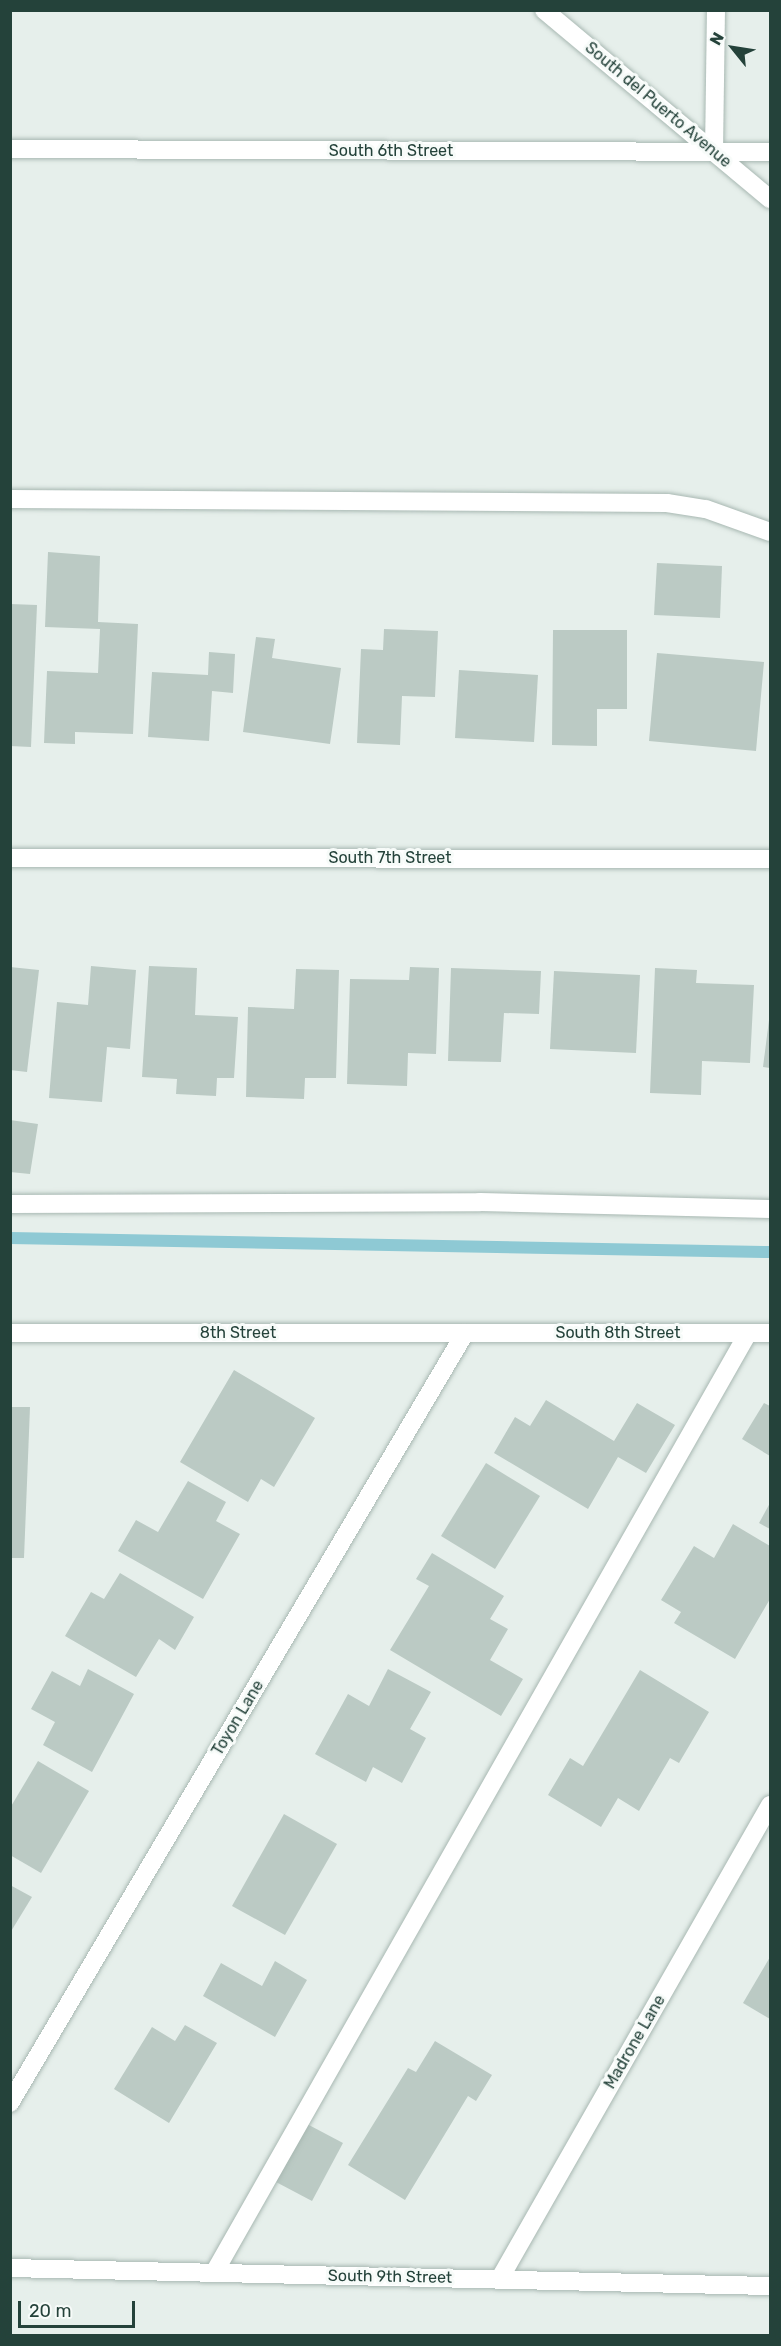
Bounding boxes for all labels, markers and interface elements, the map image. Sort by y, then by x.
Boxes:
north arrow [703,18,763,78]
text: N [706,29,728,48]
street label: South del Puerto Avenue [581,38,735,172]
street label: South 6th Street [329,141,453,161]
street label: South 7th Street [328,848,452,868]
street label: 8th Street [200,1323,276,1343]
street label: South 8th Street [555,1323,681,1343]
street label: Toyon Lane [208,1677,268,1759]
street label: Madrone Lane [600,1992,670,2092]
street label: South 9th Street [328,2266,452,2288]
scale bar [21,2289,138,2327]
text: 20 m [29,2300,71,2322]

